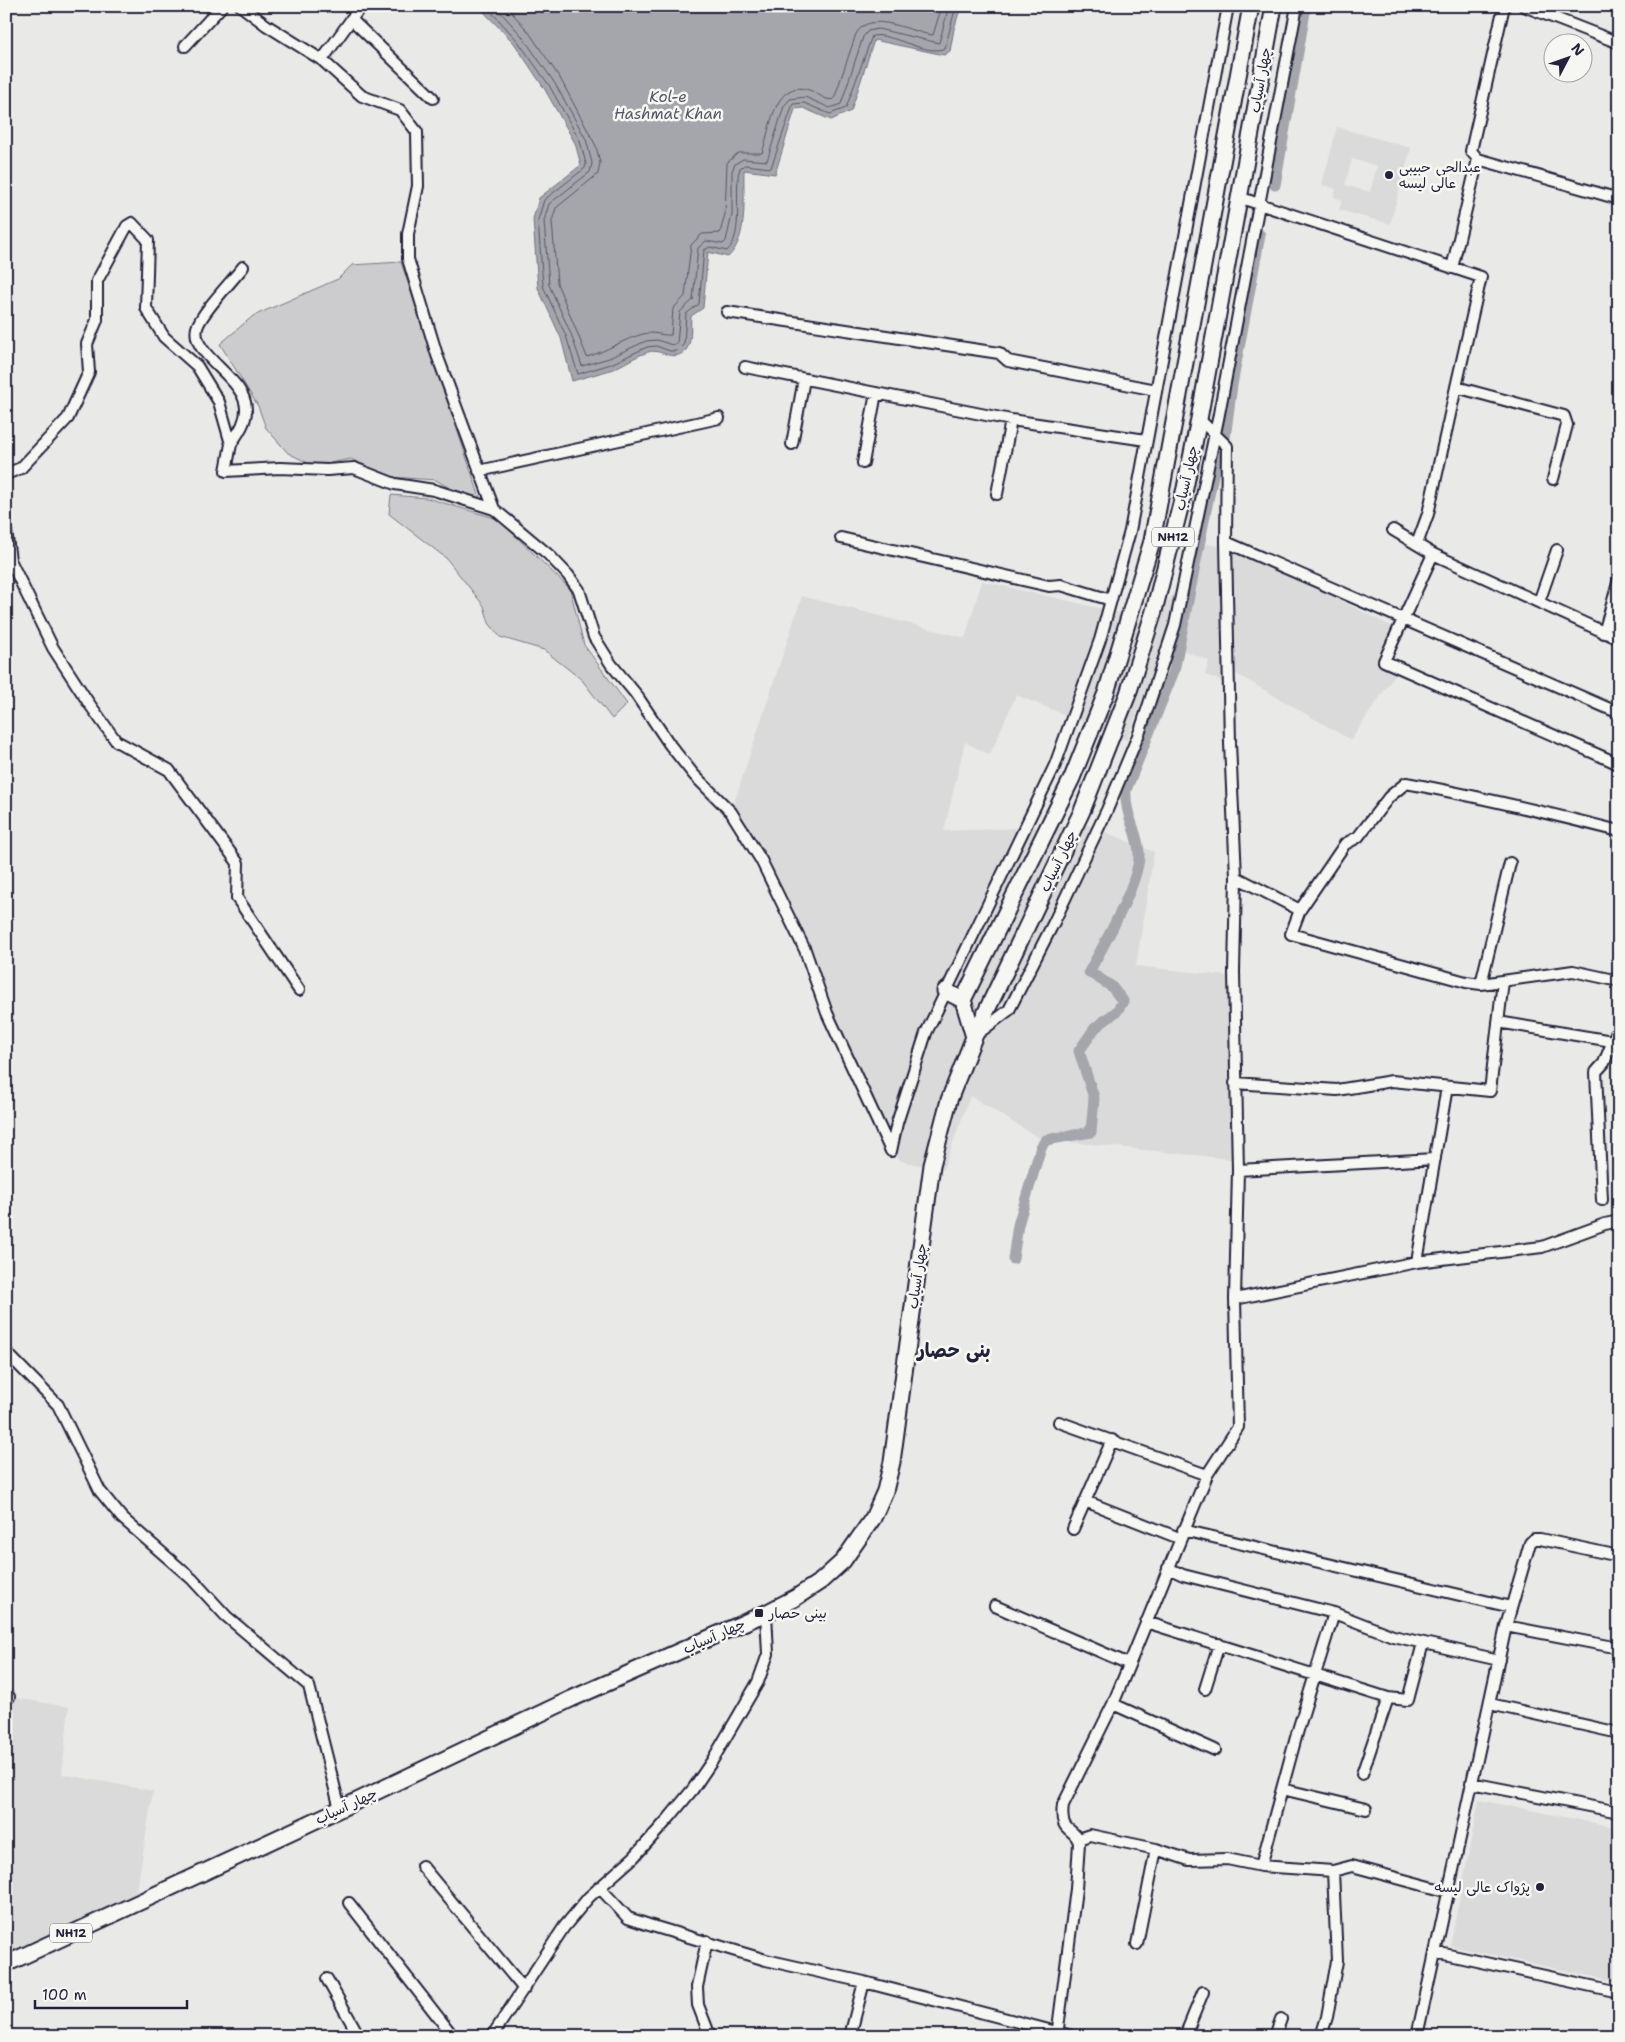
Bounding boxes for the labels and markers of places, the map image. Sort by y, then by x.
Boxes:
place label: عبدالحی حبیبی عالی لیسه [1399,158,1481,192]
marker: عبدالحی حبیبی عالی لیسه [1383,169,1395,181]
place label: بینی حصار [768,1604,827,1622]
marker: بینی حصار [753,1607,765,1619]
place label: پژواک عالی لیسه [1434,1878,1530,1897]
marker: پژواک عالی لیسه [1534,1881,1546,1893]

